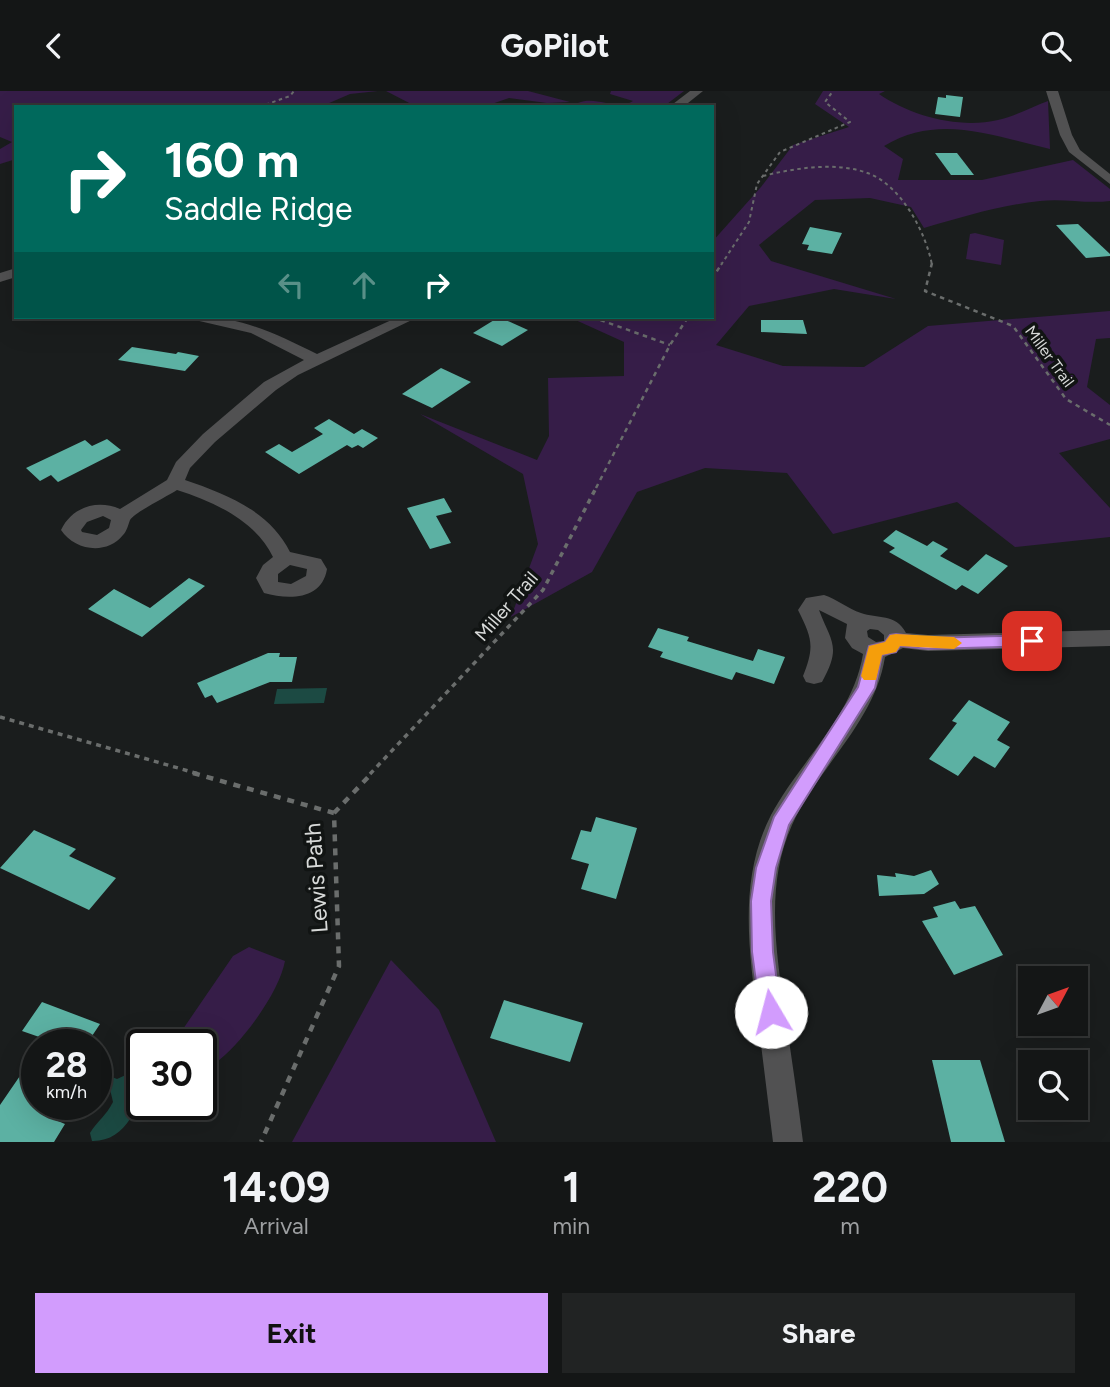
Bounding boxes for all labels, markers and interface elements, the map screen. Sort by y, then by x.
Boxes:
icon: back [35,27,73,65]
text: GoPilot [500,27,610,65]
icon: search [1037,27,1075,65]
text: 160 m [164,130,299,189]
icon: right [49,133,140,224]
text: Saddle Ridge [164,190,352,228]
icon: left [272,266,310,304]
icon: ahead [345,266,383,304]
icon: right [418,266,456,304]
street label: Miller Trail [1021,322,1078,391]
street label: Miller Trail [470,567,543,646]
pin [1002,611,1062,671]
icon: arrive [1013,622,1051,660]
street label: Lewis Path [298,822,334,934]
north arrow [1018,966,1088,1036]
map controls [1018,966,1088,1120]
position arrow [734,975,808,1049]
speed limit sign: 30 [126,1029,217,1120]
text: 28 [46,1044,87,1086]
button: search [1018,1050,1088,1120]
text: km/h [46,1081,87,1103]
text: 14:09 [222,1162,330,1213]
text: 1 [562,1162,580,1213]
text: 220 [812,1162,888,1213]
text: Arrival [244,1212,309,1240]
text: min [552,1212,590,1240]
text: m [840,1212,860,1240]
button: Exit [35,1293,548,1373]
button: Share [562,1293,1075,1373]

